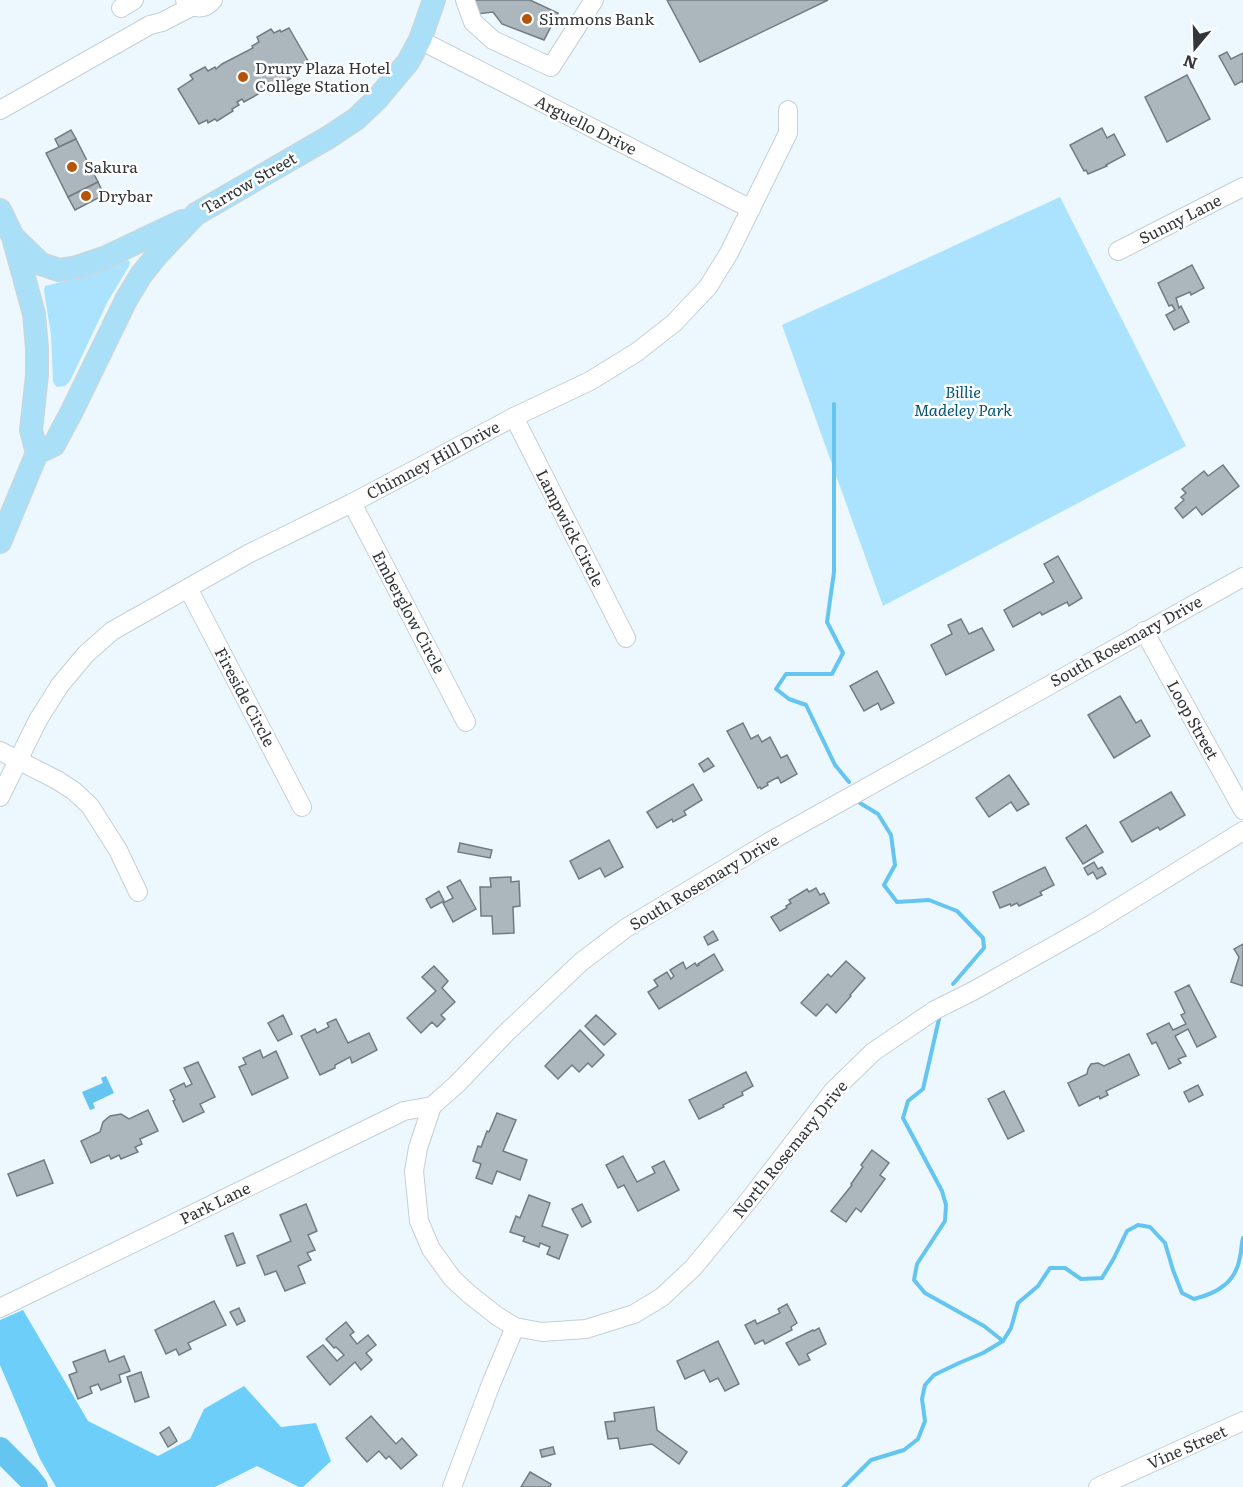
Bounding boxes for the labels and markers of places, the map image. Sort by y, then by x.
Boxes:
place label: Simmons Bank [539,6,654,30]
marker: Simmons Bank [520,12,534,26]
place label: Drury Plaza Hotel College Station [255,55,390,97]
marker: Drury Plaza Hotel College Station [236,70,250,84]
place label: Sakura [84,154,138,178]
marker: Sakura [65,160,79,174]
place label: Drybar [98,183,153,207]
marker: Drybar [79,189,93,203]

